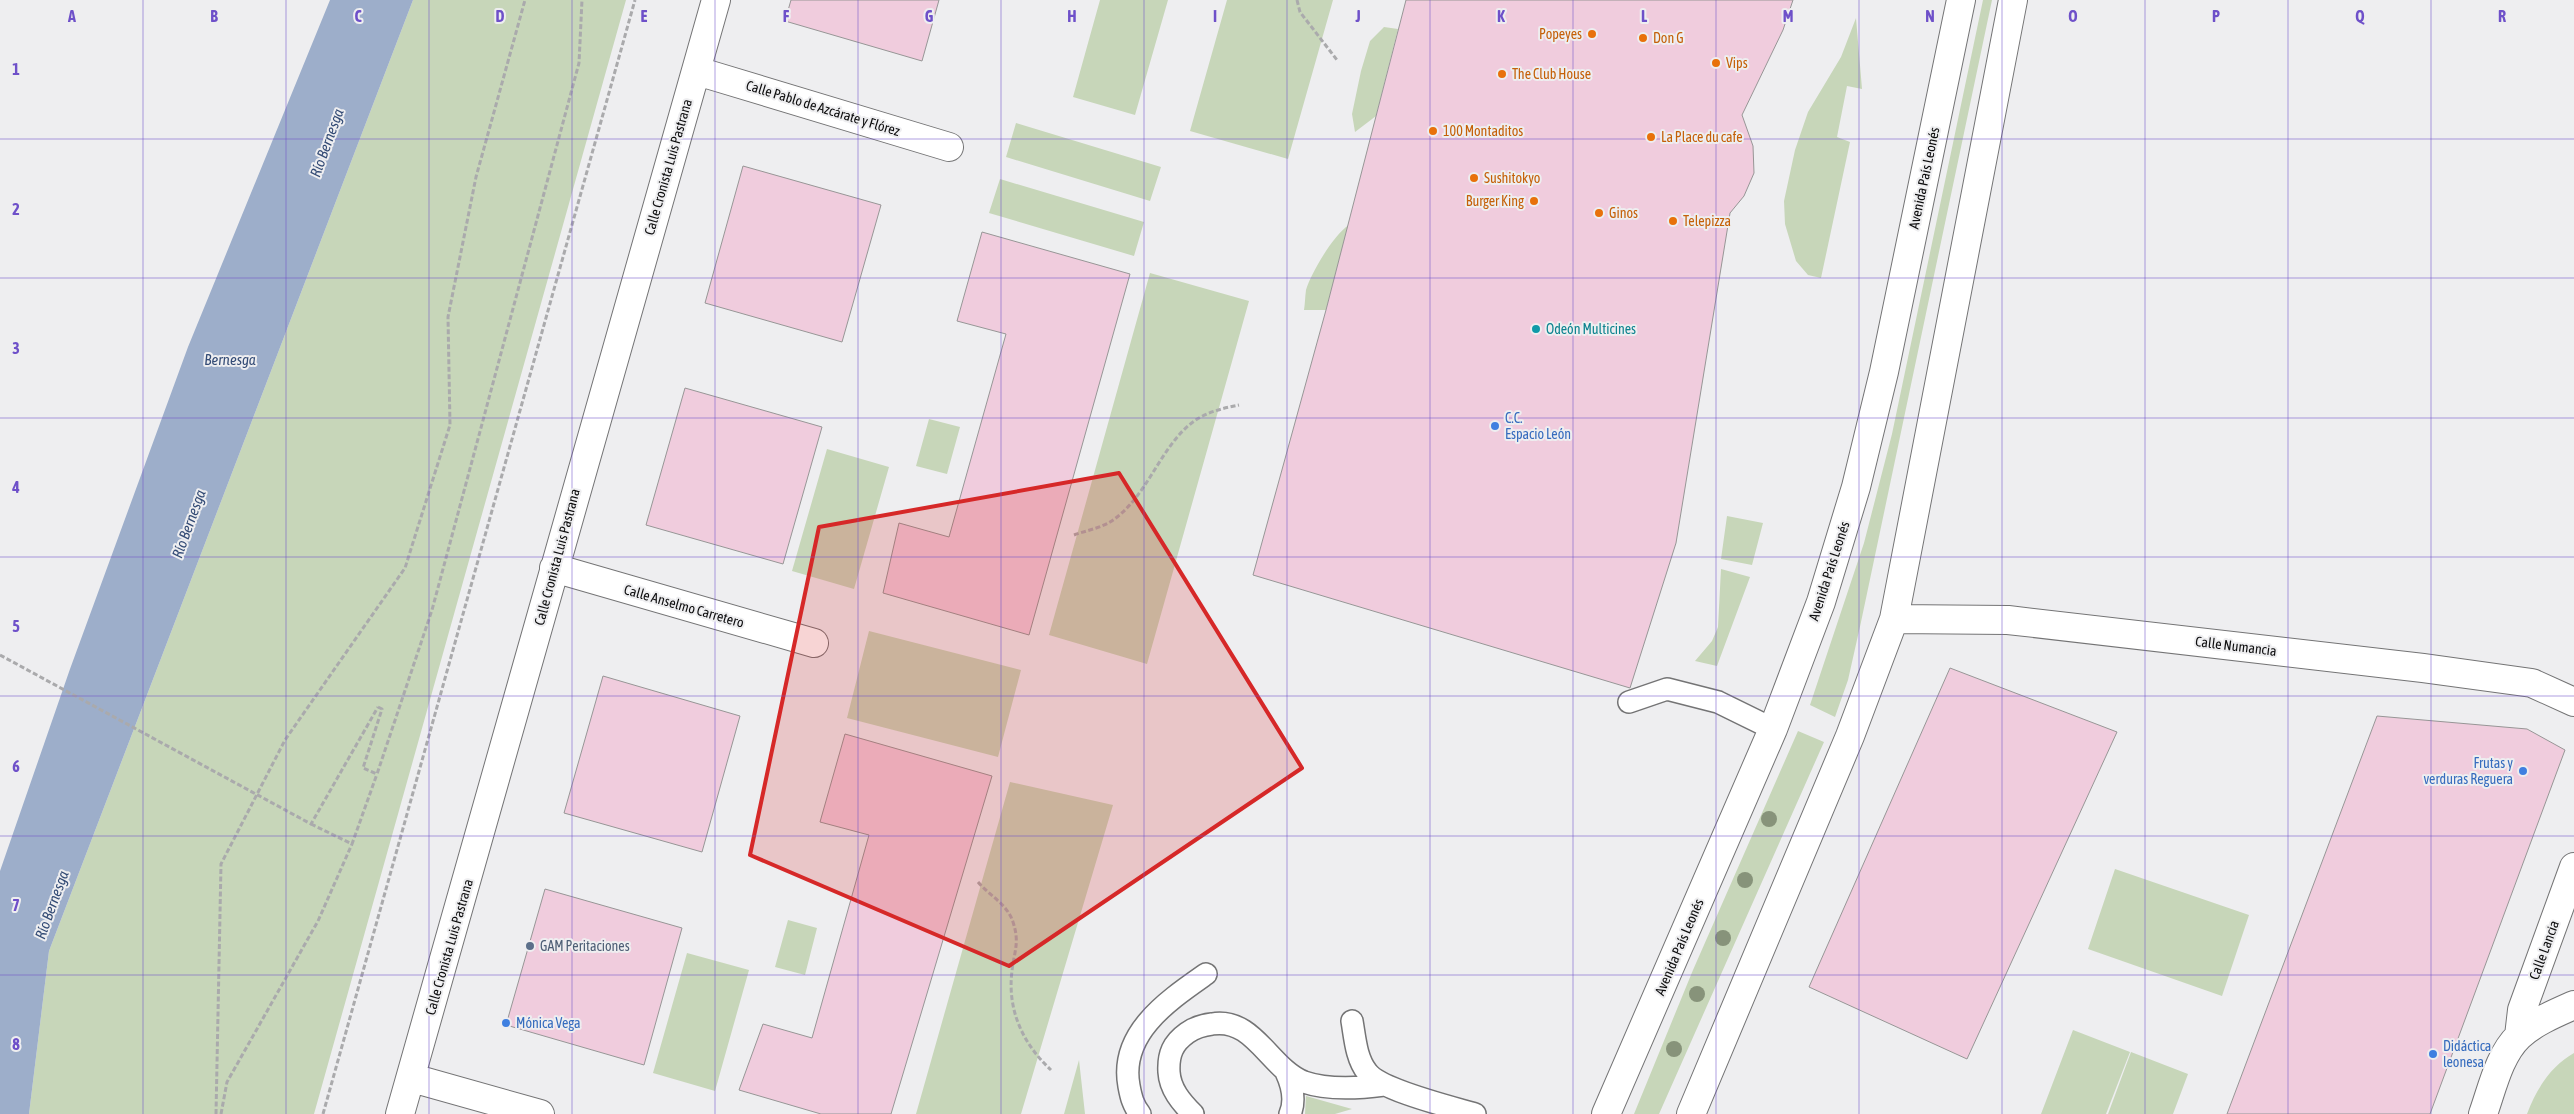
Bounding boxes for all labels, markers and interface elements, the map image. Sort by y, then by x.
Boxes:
text: A [67,7,76,25]
text: B [210,7,218,25]
text: C [354,7,362,25]
text: D [496,7,505,25]
text: E [641,7,648,25]
text: F [783,7,790,25]
text: G [925,7,934,25]
text: H [1067,7,1077,25]
text: I [1213,7,1217,25]
text: J [1354,7,1361,25]
text: K [1497,7,1505,25]
text: L [1641,7,1648,25]
text: M [1783,7,1793,25]
text: N [1925,7,1935,25]
text: O [2068,7,2078,25]
text: P [2212,7,2220,25]
text: Q [2355,7,2365,25]
text: R [2498,7,2506,25]
place label: Popeyes [1539,26,1582,42]
marker: Popeyes [1586,28,1598,40]
place label: Don G [1653,30,1684,46]
marker: Don G [1637,32,1649,44]
place label: Vips [1726,55,1748,71]
marker: Vips [1710,57,1722,69]
text: 1 [12,60,20,78]
place label: The Club House [1512,66,1591,82]
marker: The Club House [1496,68,1508,80]
street label: Calle Pablo de Azcárate y Flórez [744,77,902,139]
street label: Calle Cronista Luis Pastrana [641,97,695,237]
water label: Río Bernesga [306,106,347,179]
place label: 100 Montaditos [1443,123,1523,139]
marker: 100 Montaditos [1427,125,1439,137]
street label: Avenida País Leonés [1905,126,1943,230]
place label: La Place du cafe [1661,129,1743,145]
marker: La Place du cafe [1645,131,1657,143]
place label: Sushitokyo [1484,170,1540,186]
marker: Sushitokyo [1468,172,1480,184]
place label: Burger King [1466,193,1524,209]
marker: Burger King [1528,195,1540,207]
text: 2 [12,200,20,218]
place label: Ginos [1609,205,1638,221]
marker: Ginos [1593,207,1605,219]
place label: Telepizza [1683,213,1731,229]
marker: Telepizza [1667,215,1679,227]
place label: Odeón Multicines [1546,321,1636,337]
marker: Odeón Multicines [1530,323,1542,335]
text: 3 [12,339,20,357]
water label: Bernesga [204,351,256,368]
place label: C.C. Espacio León [1505,410,1571,442]
marker: C.C. Espacio León [1489,420,1501,432]
text: 4 [11,478,20,496]
water label: Río Bernesga [168,487,209,560]
street label: Calle Cronista Luis Pastrana [531,487,583,627]
street label: Avenida País Leonés [1805,519,1853,623]
street label: Calle Anselmo Carretero [622,581,746,631]
text: 5 [12,617,20,635]
street label: Calle Numancia [2194,633,2278,659]
place label: Frutas y verduras Reguera [2423,755,2513,787]
text: 6 [12,757,20,775]
marker: Frutas y verduras Reguera [2517,765,2529,777]
water label: Río Bernesga [31,868,72,941]
street label: Calle Cronista Luis Pastrana [422,877,476,1017]
text: 7 [12,896,20,914]
street label: Avenida País Leonés [1651,896,1707,998]
street label: Calle Lancia [2526,918,2562,982]
place label: GAM Peritaciones [540,938,630,954]
marker: GAM Peritaciones [524,940,536,952]
place label: Mónica Vega [516,1015,581,1031]
marker: Mónica Vega [500,1017,512,1029]
text: 8 [12,1035,20,1053]
place label: Didáctica leonesa [2443,1038,2491,1070]
marker: Didáctica leonesa [2427,1048,2439,1060]

